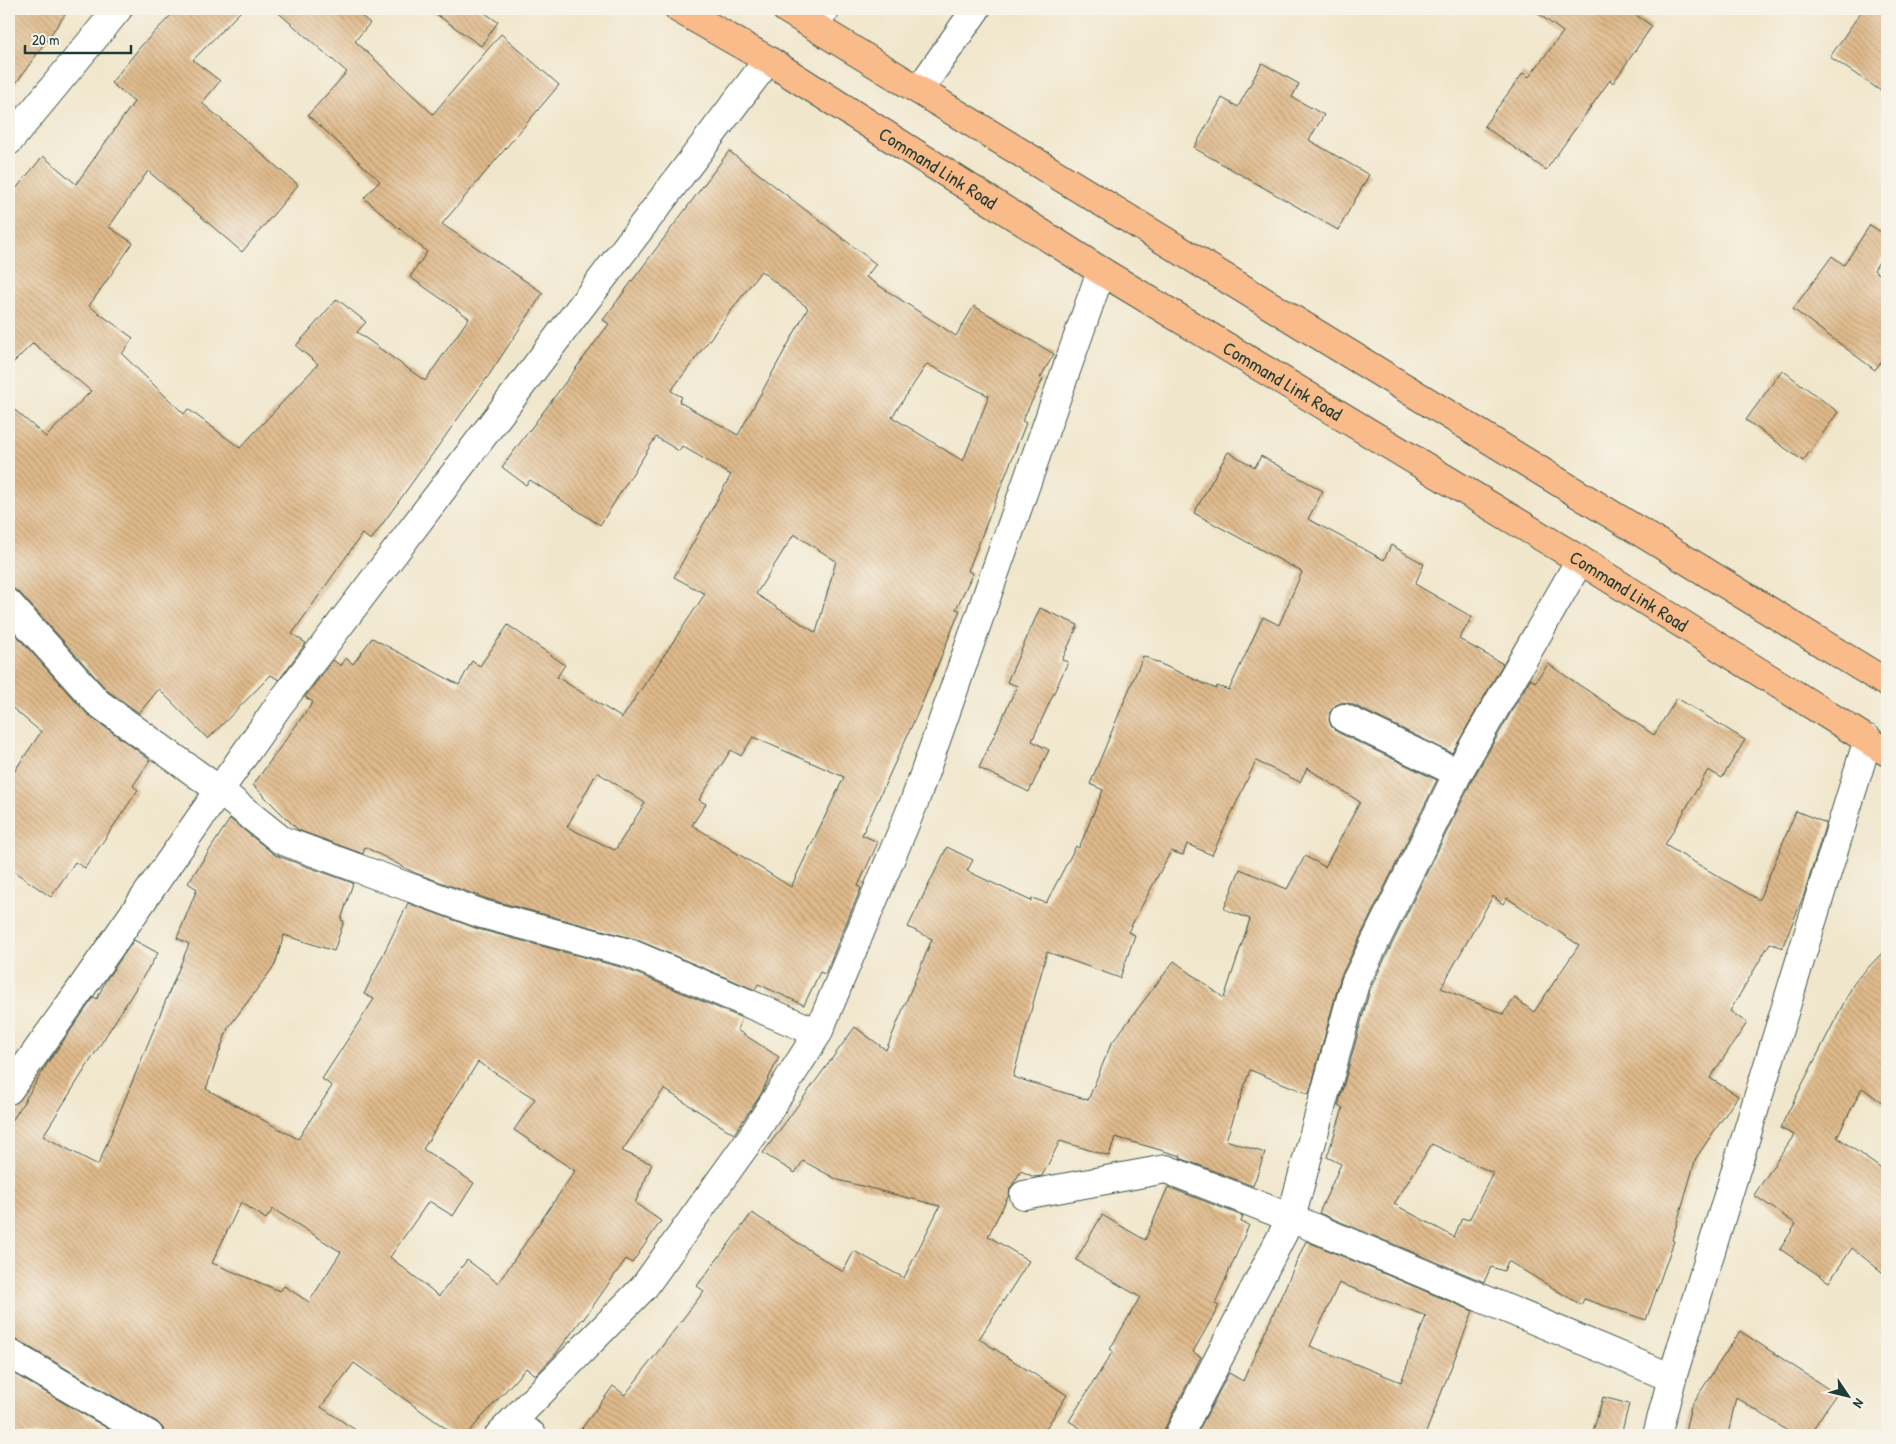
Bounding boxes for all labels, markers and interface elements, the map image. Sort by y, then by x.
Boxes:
scale bar [25,22,131,54]
text: 20 m [32,29,59,50]
street label: Command Link Road [874,121,1003,215]
street label: Command Link Road [1218,335,1348,427]
street label: Command Link Road [1565,544,1694,638]
north arrow [1824,1372,1874,1422]
text: N [1849,1395,1869,1413]

